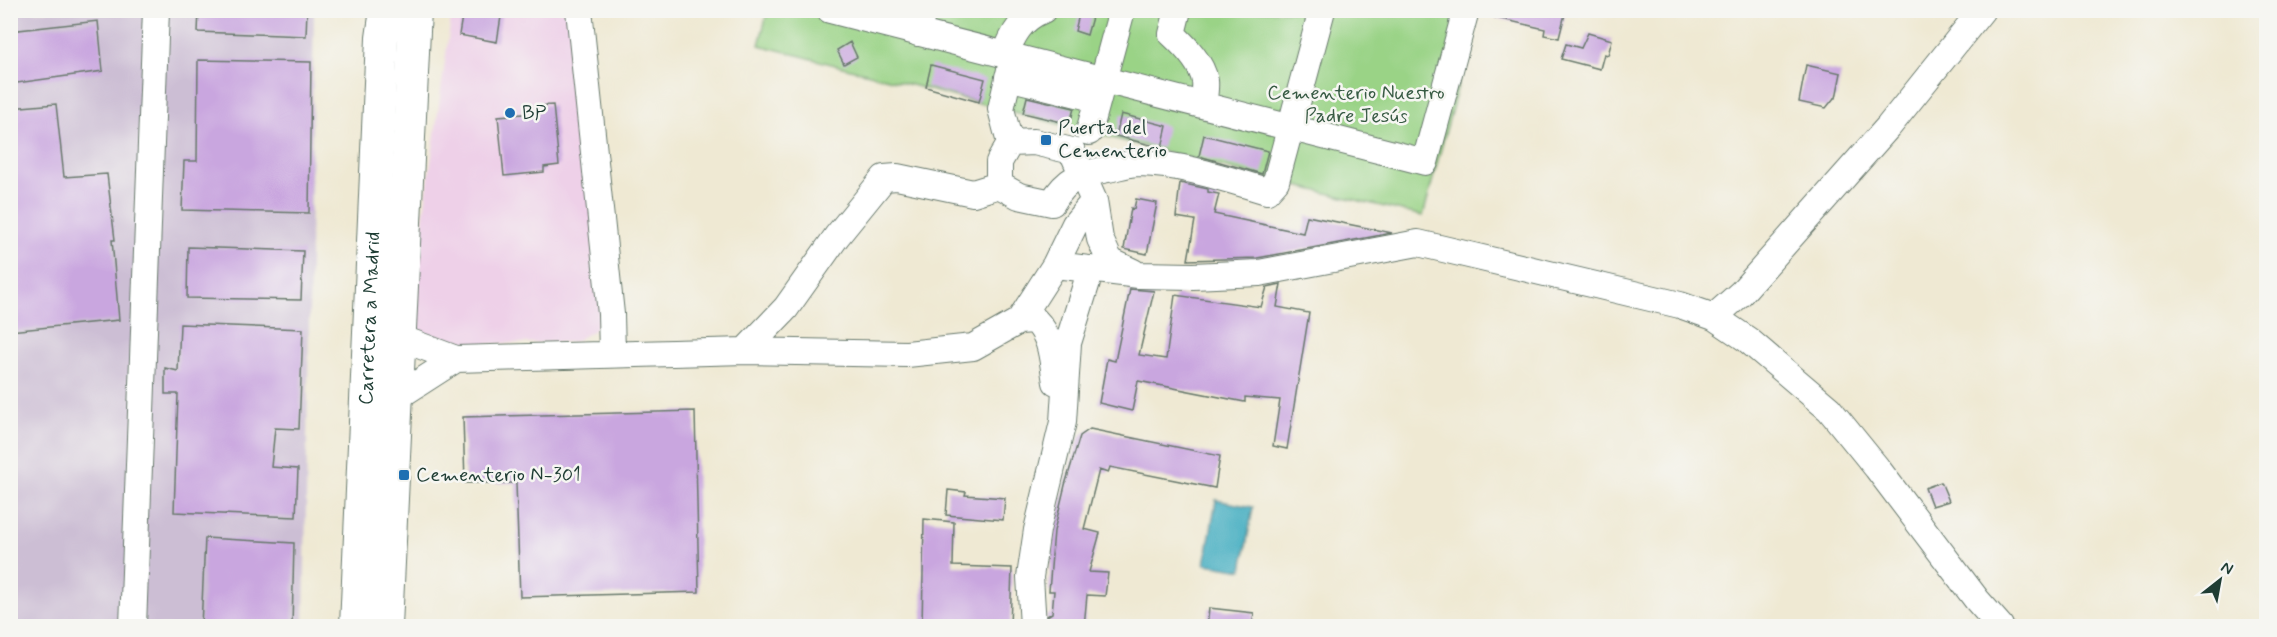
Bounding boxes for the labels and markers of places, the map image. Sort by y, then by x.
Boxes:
place label: BP [522,100,547,127]
marker: BP [503,106,517,120]
place label: Puerta del Cementerio [1058,115,1167,165]
marker: Puerta del Cementerio [1039,133,1053,147]
place label: Cementerio N-301 [416,462,581,489]
marker: Cementerio N-301 [397,468,411,482]

